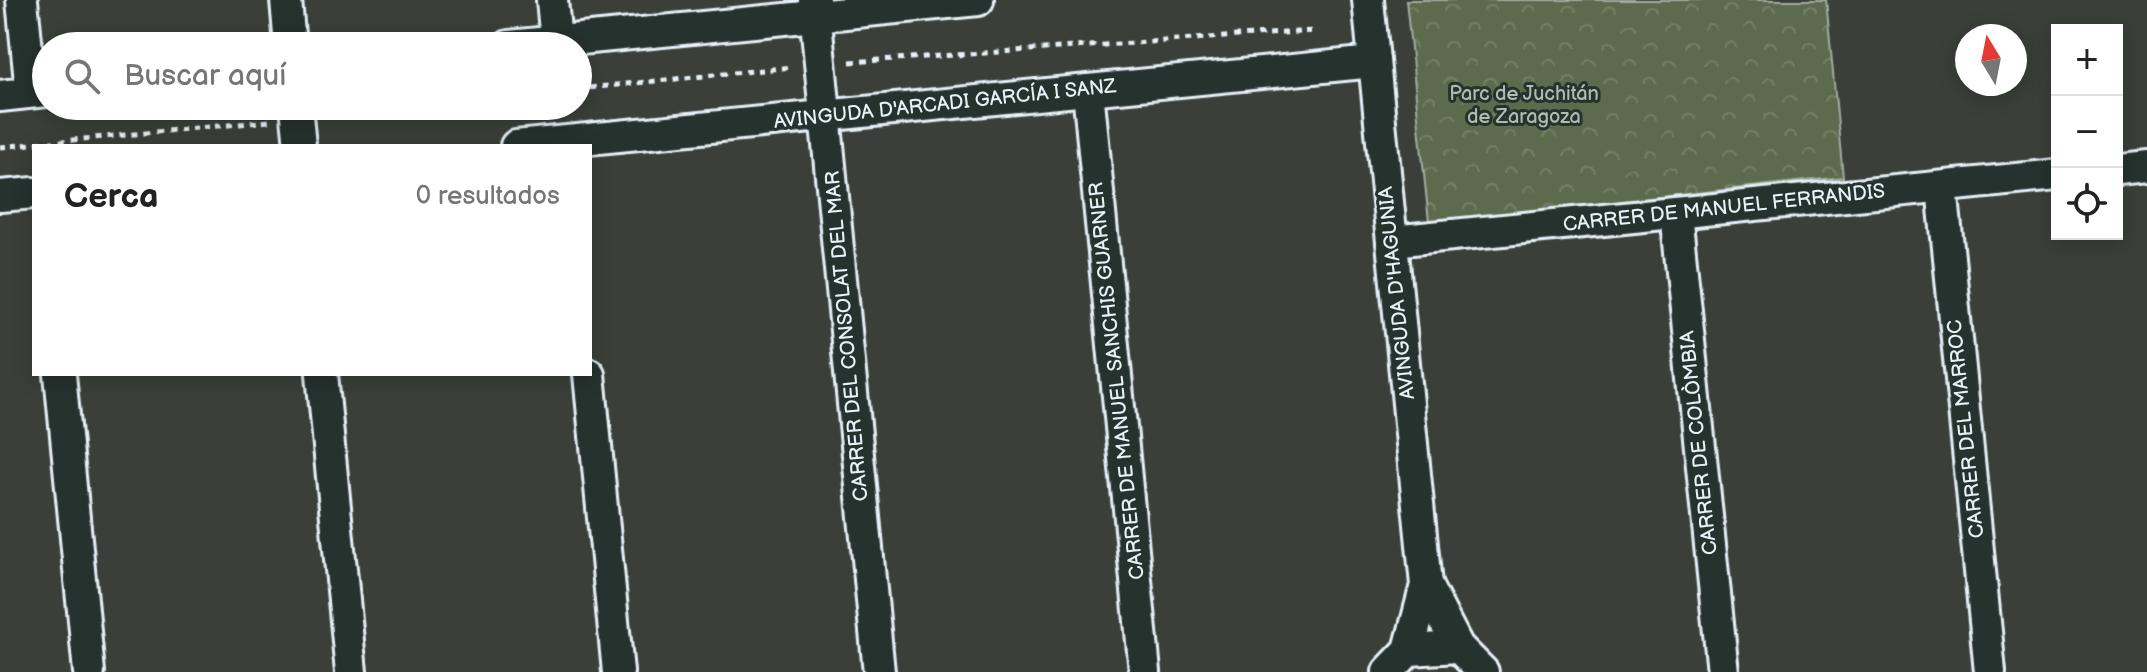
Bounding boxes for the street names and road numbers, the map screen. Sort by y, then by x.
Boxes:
street label: AVINGUDA D'ARCADI GARCÍA I SANZ [772,73,1118,134]
street label: CARRER DEL CONSOLAT DEL MAR [821,170,873,502]
street label: CARRER DE MANUEL FERRANDIS [1562,179,1886,237]
street label: CARRER DE MANUEL SANCHIS GUARNER [1084,181,1150,581]
street label: AVINGUDA D'HAGUNIA [1374,185,1420,401]
street label: CARRER DEL MARROC [1943,319,1989,539]
street label: CARRER DE COLÒMBIA [1674,329,1723,556]

